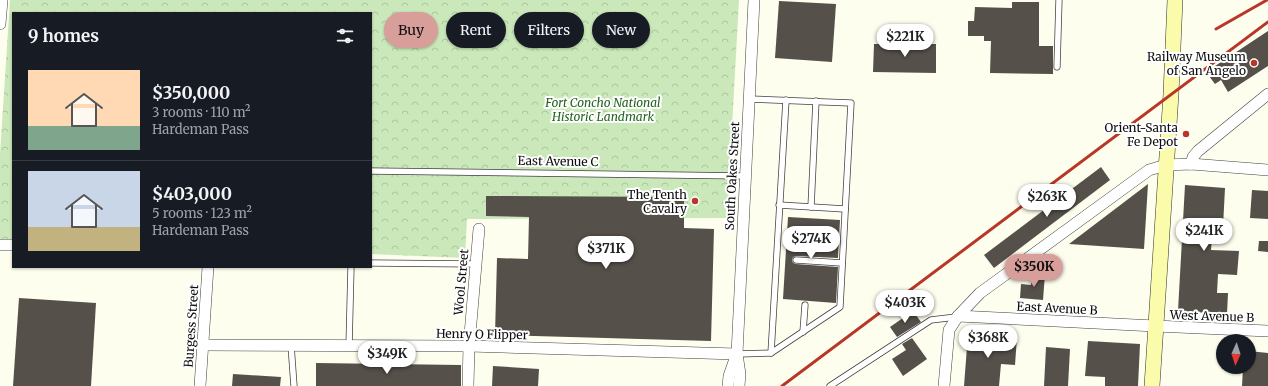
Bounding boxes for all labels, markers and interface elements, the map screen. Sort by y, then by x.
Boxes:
chip: Buy [384,12,438,48]
chip: Rent [446,12,506,48]
chip: Filters [514,12,584,48]
chip: New [592,12,650,48]
pin: $221K [877,24,933,58]
text: 9 homes [28,25,99,47]
icon: filters [334,25,356,47]
text: $221K [886,28,924,45]
place label: Railway Museum of San Angelo [1147,49,1246,78]
marker: Railway Museum of San Angelo [1249,58,1259,68]
text: $350,000 [152,82,230,104]
icon: home [60,86,108,134]
park label: Fort Concho National Historic Landmark [544,95,661,124]
text: 3 rooms · 110 m² [152,104,251,121]
place label: Orient-Santa Fe Depot [1104,120,1179,149]
text: Hardeman Pass [152,121,249,138]
street label: South Oakes Street [722,121,742,231]
marker: Orient-Santa Fe Depot [1181,129,1191,139]
street label: East Avenue C [518,153,599,169]
text: $403,000 [152,183,232,205]
pin: $263K [1019,184,1075,218]
icon: home [60,187,108,235]
place label: The Tenth Cavalry [627,187,687,216]
text: $263K [1027,188,1067,205]
marker: The Tenth Cavalry [690,196,700,206]
text: 5 rooms · 123 m² [152,205,252,222]
pin: $241K [1176,218,1232,252]
text: Hardeman Pass [152,222,249,239]
text: $241K [1185,222,1223,239]
pin: $274K [783,226,839,260]
text: $274K [791,230,831,247]
pin: $371K [578,236,634,270]
text: $371K [587,240,625,257]
street label: Wool Street [451,248,471,317]
pin: $350K [1006,254,1062,288]
text: $350K [1014,258,1054,275]
street label: Burgess Street [181,284,201,368]
pin: $403K [877,290,933,324]
text: $403K [884,294,926,311]
street label: East Avenue B [1016,298,1098,318]
street label: West Avenue B [1169,307,1254,325]
pin: $368K [960,325,1016,359]
street label: Henry O Flipper [436,326,529,342]
text: $368K [968,329,1008,346]
north arrow [1216,334,1256,374]
map controls [1216,334,1256,374]
pin: $349K [359,341,415,375]
text: $349K [367,345,407,362]

